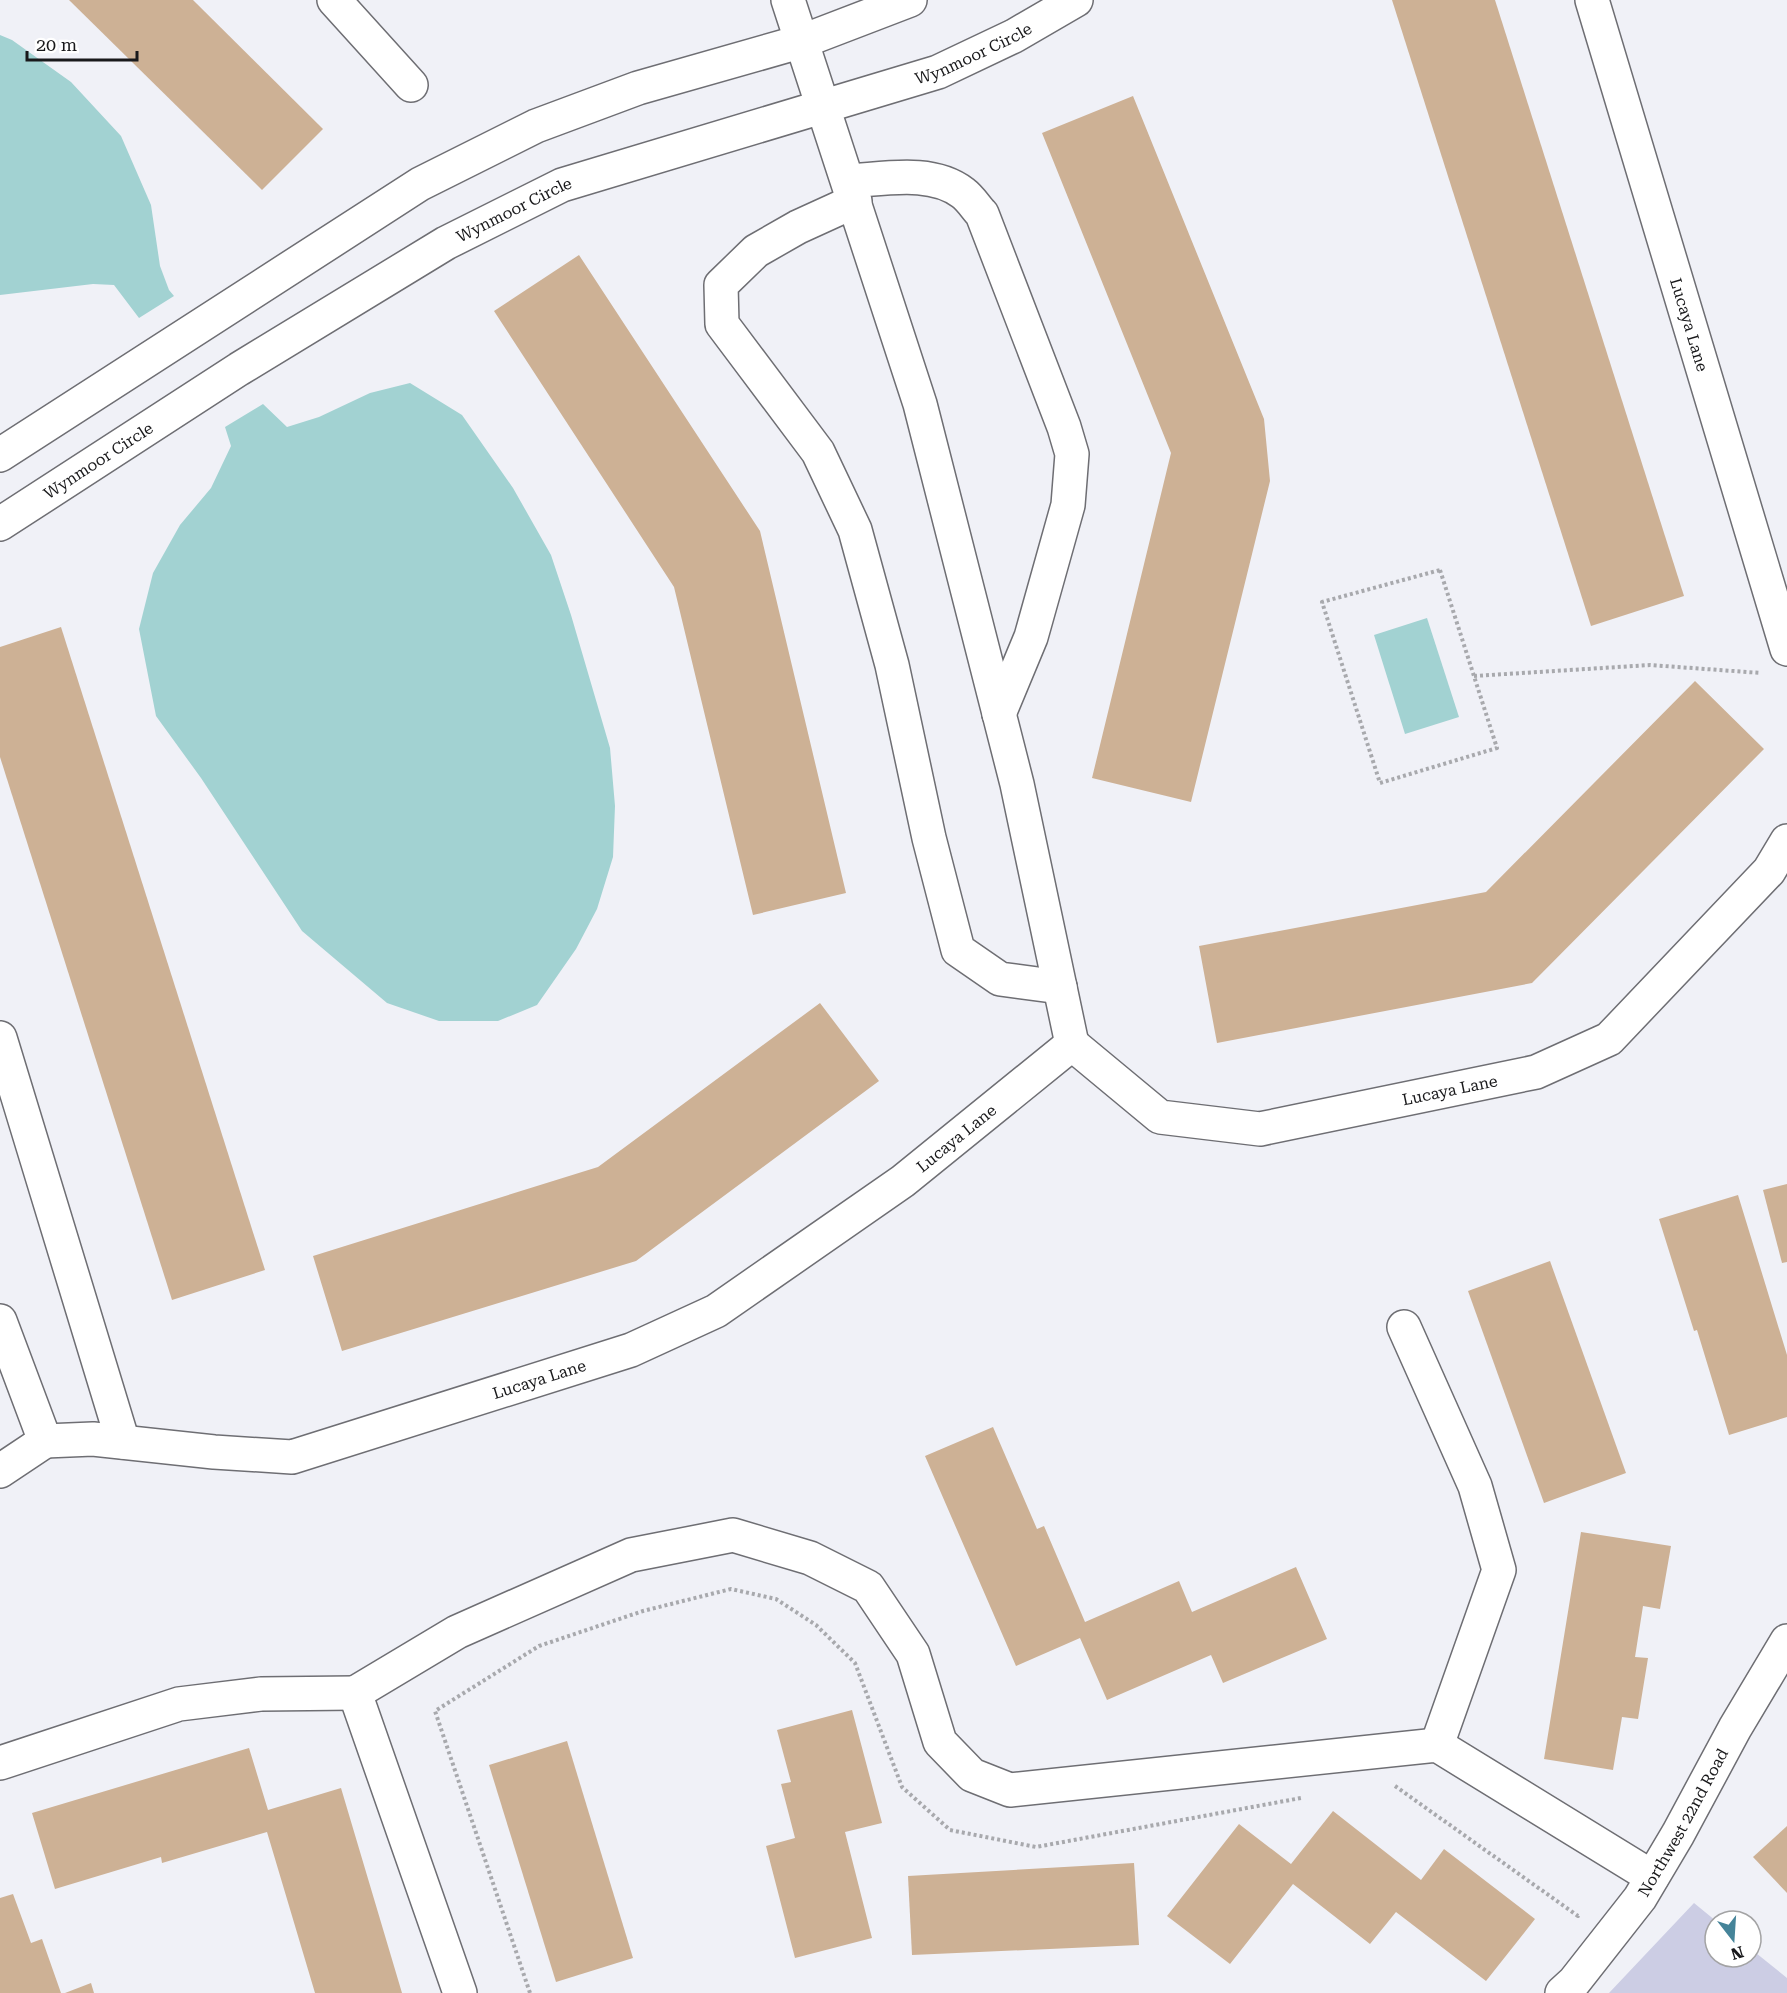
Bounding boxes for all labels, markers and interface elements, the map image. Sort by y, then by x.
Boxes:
street label: Wynmoor Circle [913,19,1035,88]
scale bar [27,24,136,62]
text: 20 m [36,34,77,55]
street label: Wynmoor Circle [453,174,574,246]
street label: Lucaya Lane [1666,276,1712,374]
street label: Wynmoor Circle [40,418,157,503]
street label: Lucaya Lane [1400,1071,1499,1109]
street label: Lucaya Lane [913,1100,1000,1176]
street label: Lucaya Lane [490,1356,588,1403]
street label: Northwest 22nd Road [1634,1745,1732,1900]
north arrow [1703,1909,1763,1969]
text: N [1729,1942,1746,1964]

